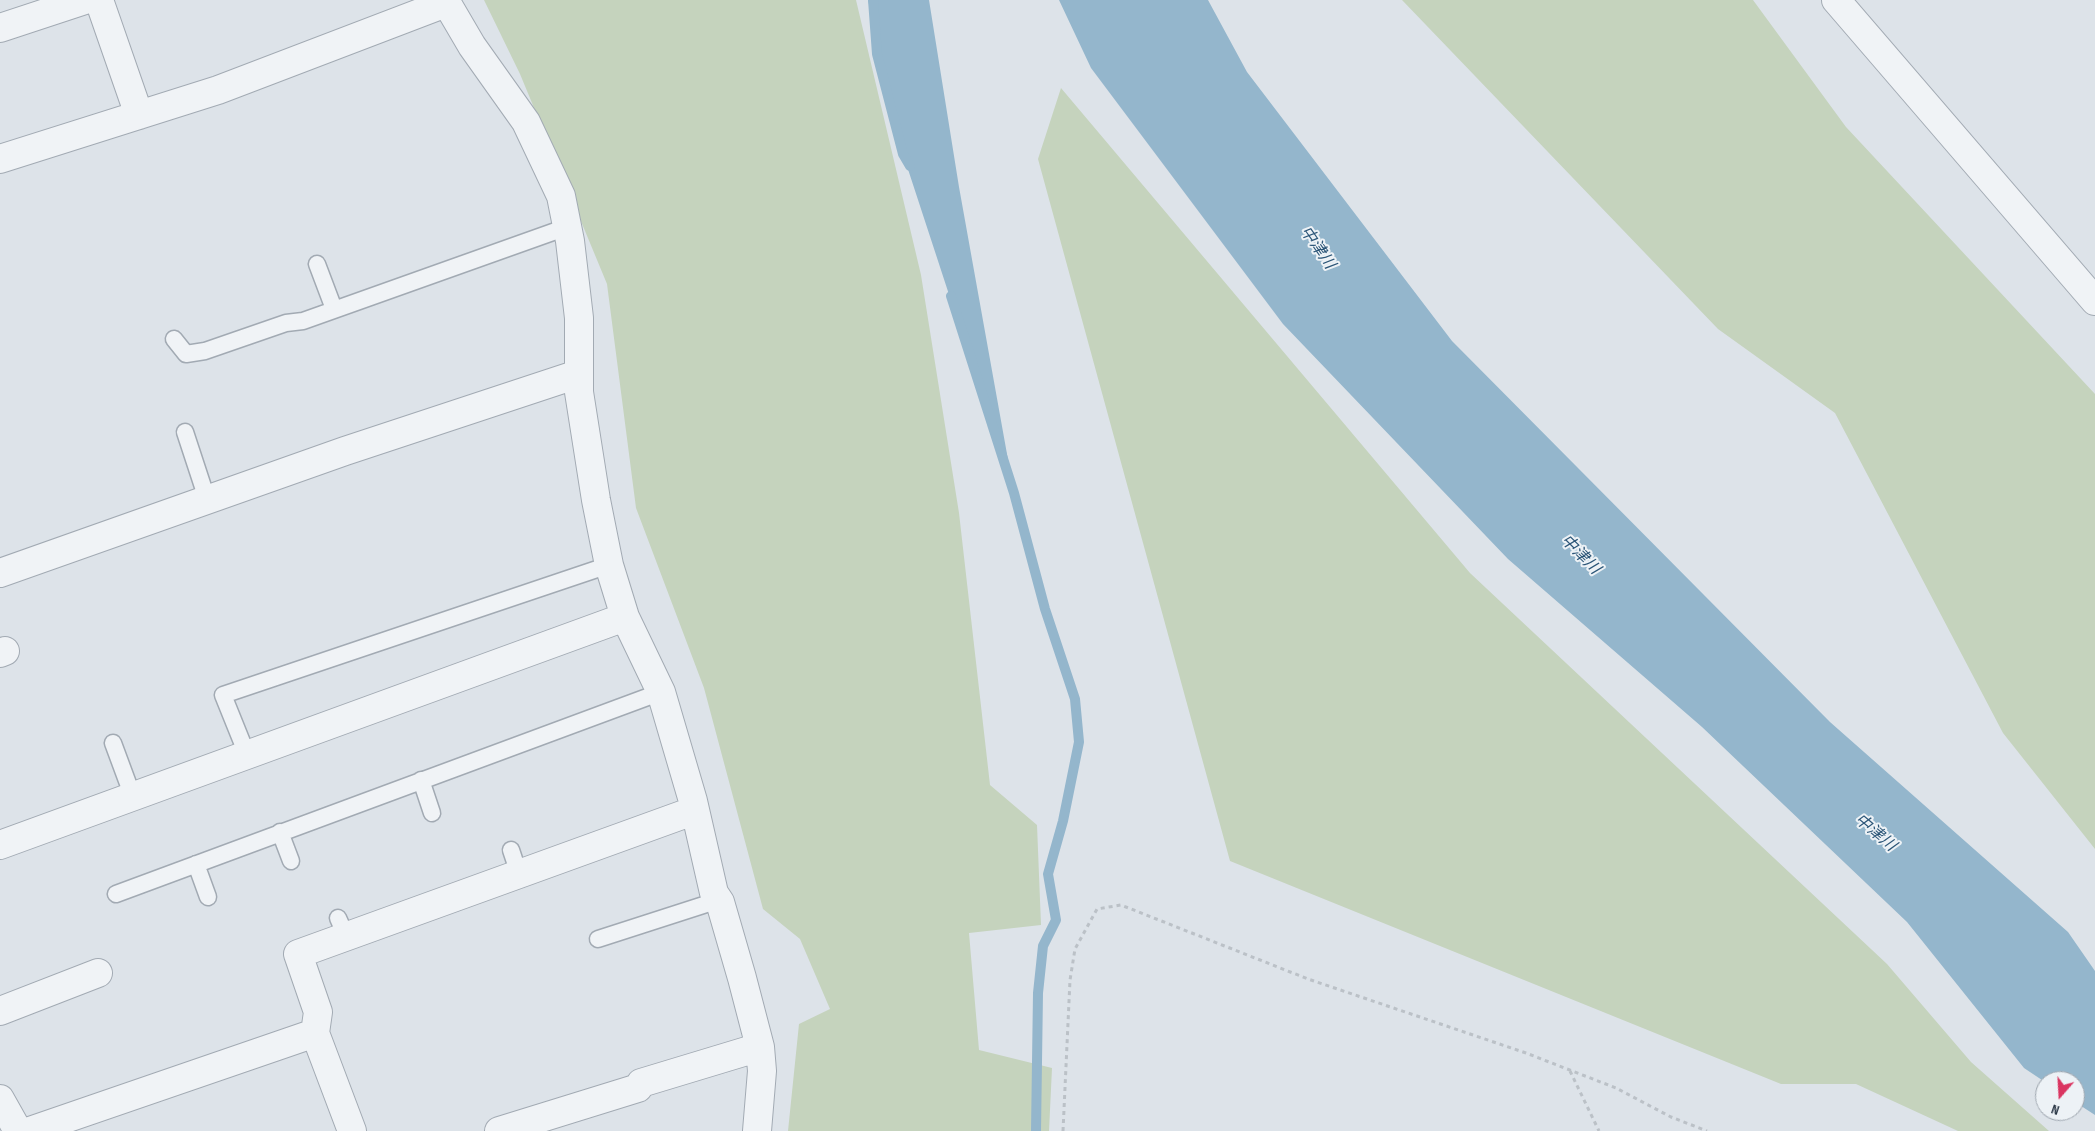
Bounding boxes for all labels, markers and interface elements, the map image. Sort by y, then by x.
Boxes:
water label: 中津川 [1295,223,1339,273]
water label: 中津川 [1556,531,1604,579]
water label: 中津川 [1850,810,1900,856]
north arrow [2035,1071,2085,1121]
text: N [2049,1100,2062,1119]

